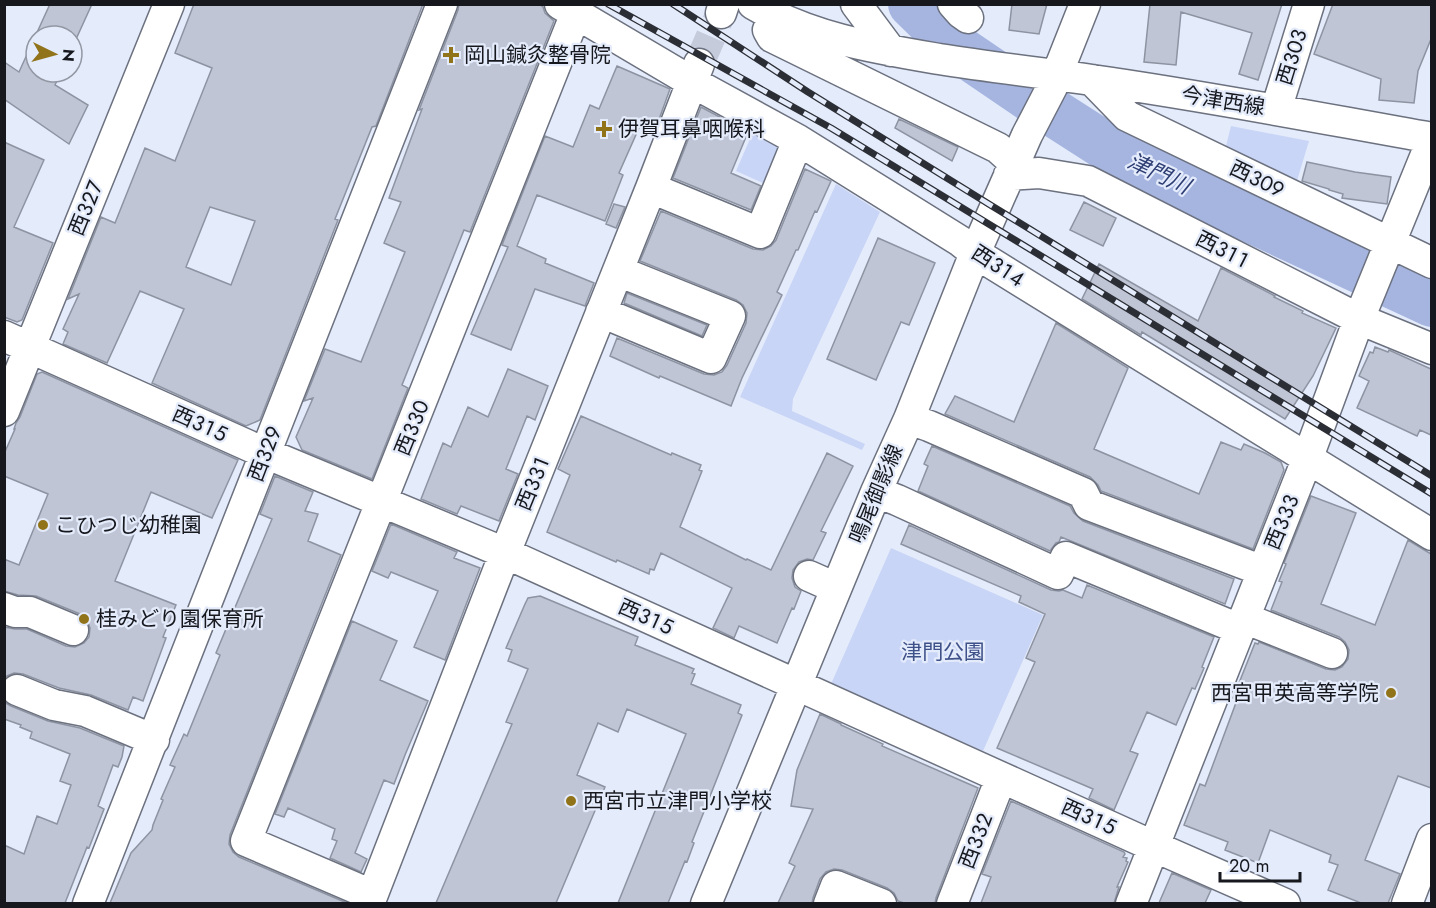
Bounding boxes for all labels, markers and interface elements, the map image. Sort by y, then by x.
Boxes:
north arrow [24,24,84,84]
street label: 西３０３ [1269,25,1315,89]
place label: 岡山鍼灸整骨院 [464,40,611,70]
marker: 岡山鍼灸整骨院 [442,46,460,64]
text: N [56,48,80,63]
street label: 今津西線 [1179,80,1267,122]
place label: 伊賀耳鼻咽喉科 [618,114,765,144]
marker: 伊賀耳鼻咽喉科 [595,120,613,138]
water label: 津門川 [1122,145,1197,202]
street label: 西３０９ [1225,153,1289,205]
street label: 西３２７ [61,176,111,240]
street label: 西３１１ [1191,224,1255,276]
street label: 西３１４ [966,238,1030,294]
street label: 西３３０ [387,396,437,460]
street label: 西３１５ [168,399,232,449]
street label: 西３２９ [241,422,289,486]
street label: 鳴尾御影線 [842,440,910,548]
street label: 西３３１ [508,451,558,515]
street label: 西３３３ [1257,490,1307,554]
place label: こひつじ幼稚園 [55,510,202,540]
marker: こひつじ幼稚園 [36,518,50,532]
street label: 西３１５ [614,592,678,642]
place label: 桂みどり園保育所 [96,604,264,634]
marker: 桂みどり園保育所 [77,612,91,626]
park label: 津門公園 [901,637,985,667]
place label: 西宮甲英高等学院 [1211,678,1379,708]
marker: 西宮甲英高等学院 [1384,686,1398,700]
place label: 西宮市立津門小学校 [583,786,772,816]
street label: 西３１５ [1057,792,1121,842]
marker: 西宮市立津門小学校 [564,794,578,808]
street label: 西３３２ [952,809,1000,873]
scale bar [1220,845,1300,883]
text: 20 m [1229,853,1269,879]

